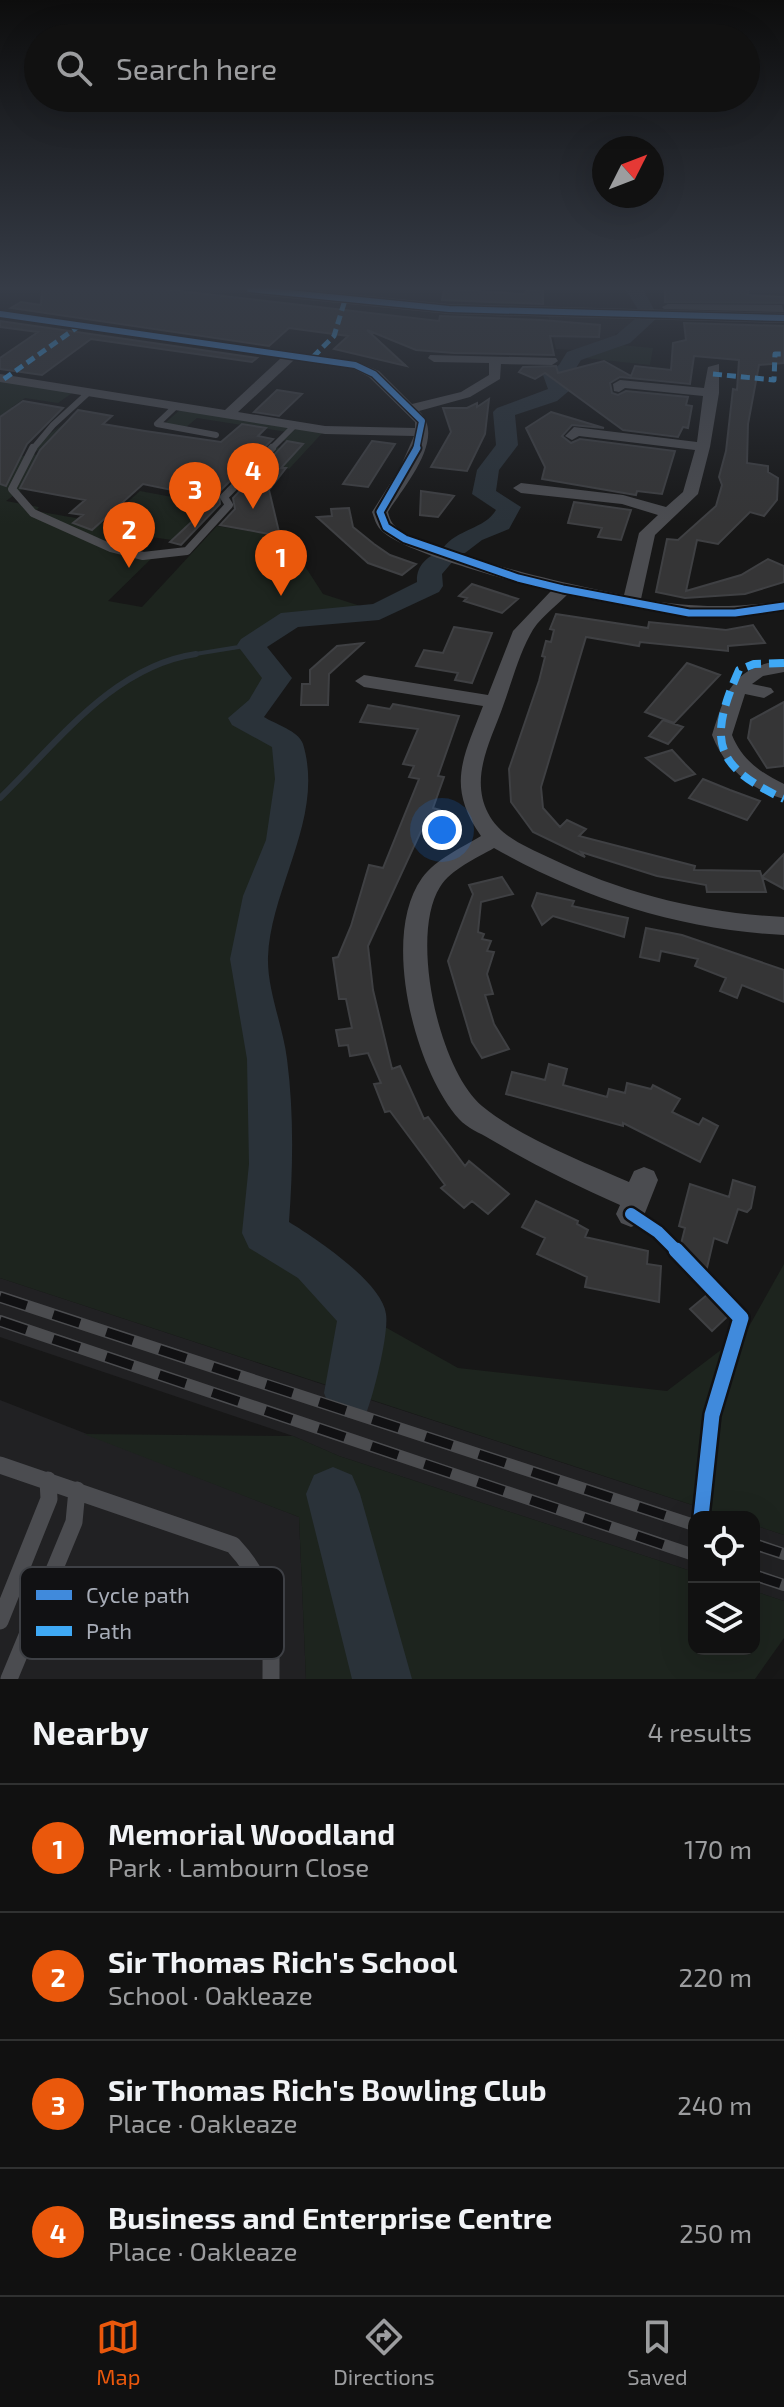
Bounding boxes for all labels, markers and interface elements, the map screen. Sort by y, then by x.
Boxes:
search box [24,24,760,112]
icon: search [52,46,96,90]
text: Search here [116,50,277,86]
north arrow [592,136,664,208]
pin: 4 [227,443,279,509]
pin: 3 [169,462,221,528]
pin: 2 [103,502,155,568]
pin: 1 [255,530,307,596]
your location [422,810,462,850]
map controls [688,1511,760,1655]
button: locate [688,1511,760,1583]
legend [20,1567,284,1659]
text: Cycle path [86,1581,190,1607]
button: layers [688,1583,760,1655]
text: Path [86,1617,132,1643]
text: Nearby [32,1711,149,1752]
text: 4 results [647,1716,752,1747]
text: Memorial Woodland [108,1815,395,1851]
text: 1 [52,1833,64,1864]
text: 170 m [684,1833,752,1864]
text: Park · Lambourn Close [108,1851,369,1882]
text: Sir Thomas Rich's School [108,1943,457,1979]
text: 2 [50,1961,66,1992]
text: 220 m [679,1961,752,1992]
text: School · Oakleaze [108,1979,313,2010]
text: Sir Thomas Rich's Bowling Club [108,2071,547,2107]
text: 3 [51,2089,65,2120]
text: 240 m [677,2089,752,2120]
text: Place · Oakleaze [108,2107,298,2138]
text: Business and Enterprise Centre [108,2199,552,2235]
text: 4 [50,2217,66,2248]
text: 250 m [679,2217,752,2248]
text: Place · Oakleaze [108,2235,298,2266]
tab: Map [96,2315,140,2389]
tab: Directions [333,2315,435,2389]
tab: Saved [627,2315,688,2389]

